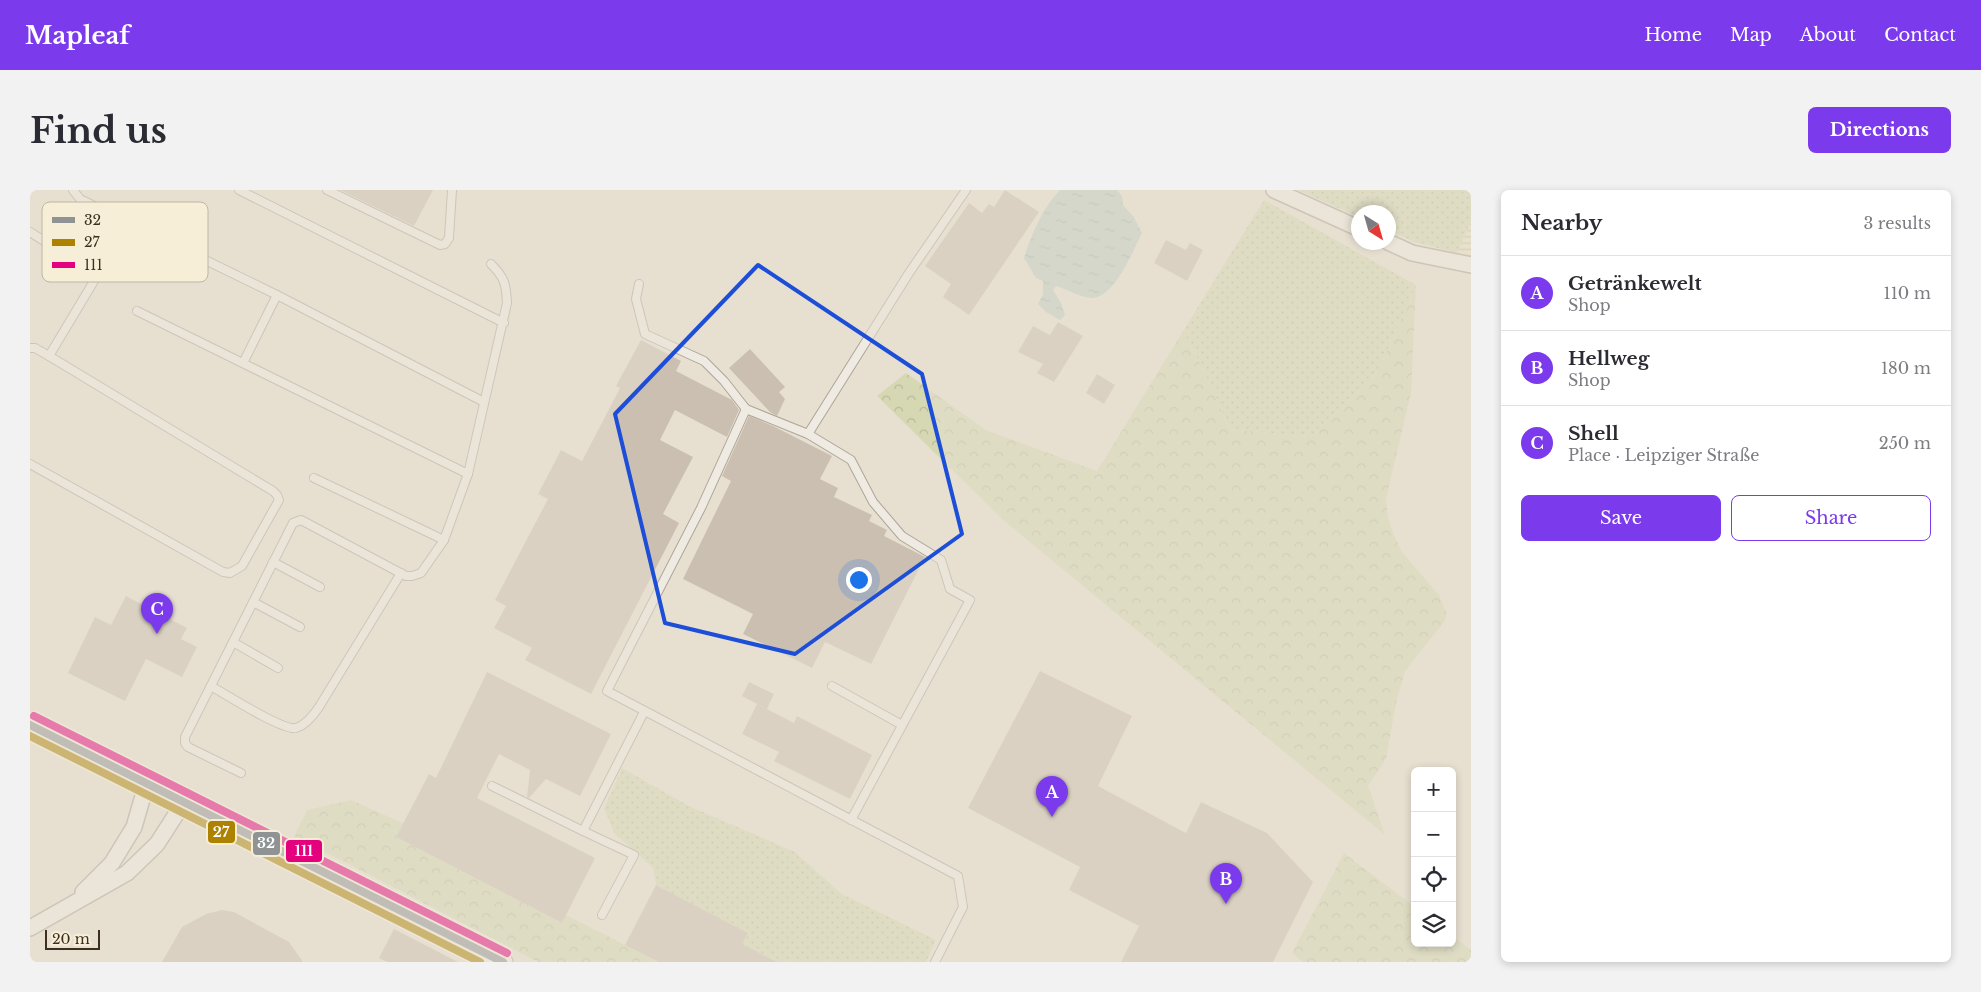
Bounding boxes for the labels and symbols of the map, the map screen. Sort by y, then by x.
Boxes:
legend [42,202,208,282]
north arrow [1351,205,1396,250]
text: 32 [84,211,101,229]
text: 27 [84,233,101,251]
text: 111 [84,256,103,274]
your location [846,567,872,593]
pin: C [141,593,173,634]
pin: A [1036,776,1068,817]
line badge: 27 [207,820,236,844]
text: 27 [213,823,230,841]
line badge: 32 [252,831,281,856]
text: 32 [257,834,275,852]
line badge: 111 [285,839,323,863]
text: 111 [295,842,313,860]
pin: B [1210,863,1242,904]
scale bar [45,927,100,950]

